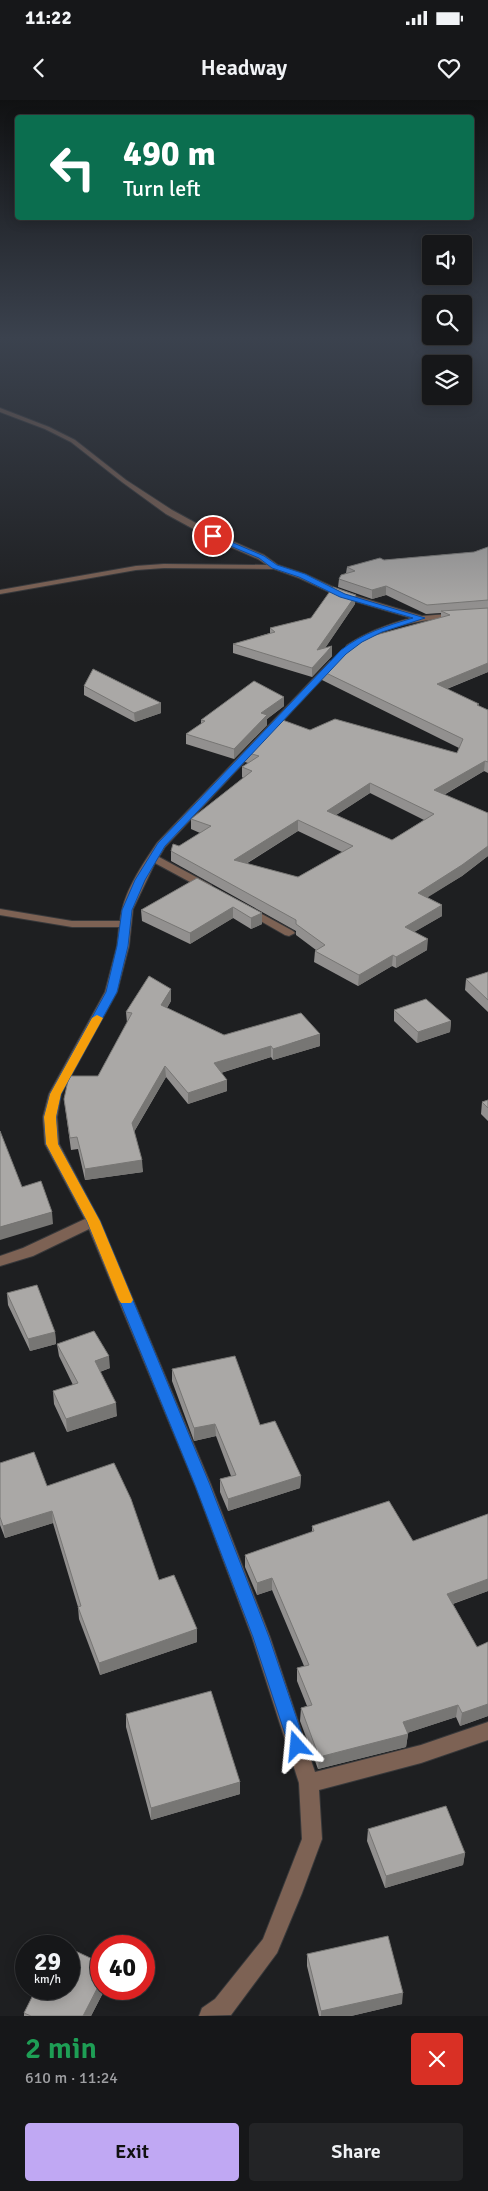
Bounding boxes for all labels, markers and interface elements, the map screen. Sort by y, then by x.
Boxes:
text: 11:22 [25,6,72,30]
icon: back [25,54,53,82]
text: Headway [201,54,287,81]
icon: heart [435,54,463,82]
text: 490 m [123,132,216,175]
icon: left [40,135,105,200]
text: Turn left [123,175,201,202]
map controls [422,235,472,405]
button: sound [422,235,472,285]
button: search [422,295,472,345]
button: layers [422,355,472,405]
pin [192,515,234,557]
icon: arrive [199,522,227,550]
position arrow [270,1719,322,1771]
speed limit sign: 40 [90,1935,155,2000]
text: 29 [34,1946,61,1977]
text: km/h [34,1972,61,1987]
text: 2 min [25,2030,97,2067]
button: close [411,2033,463,2085]
text: 610 m · 11:24 [25,2068,118,2088]
button: Exit [25,2123,239,2181]
button: Share [249,2123,463,2181]

